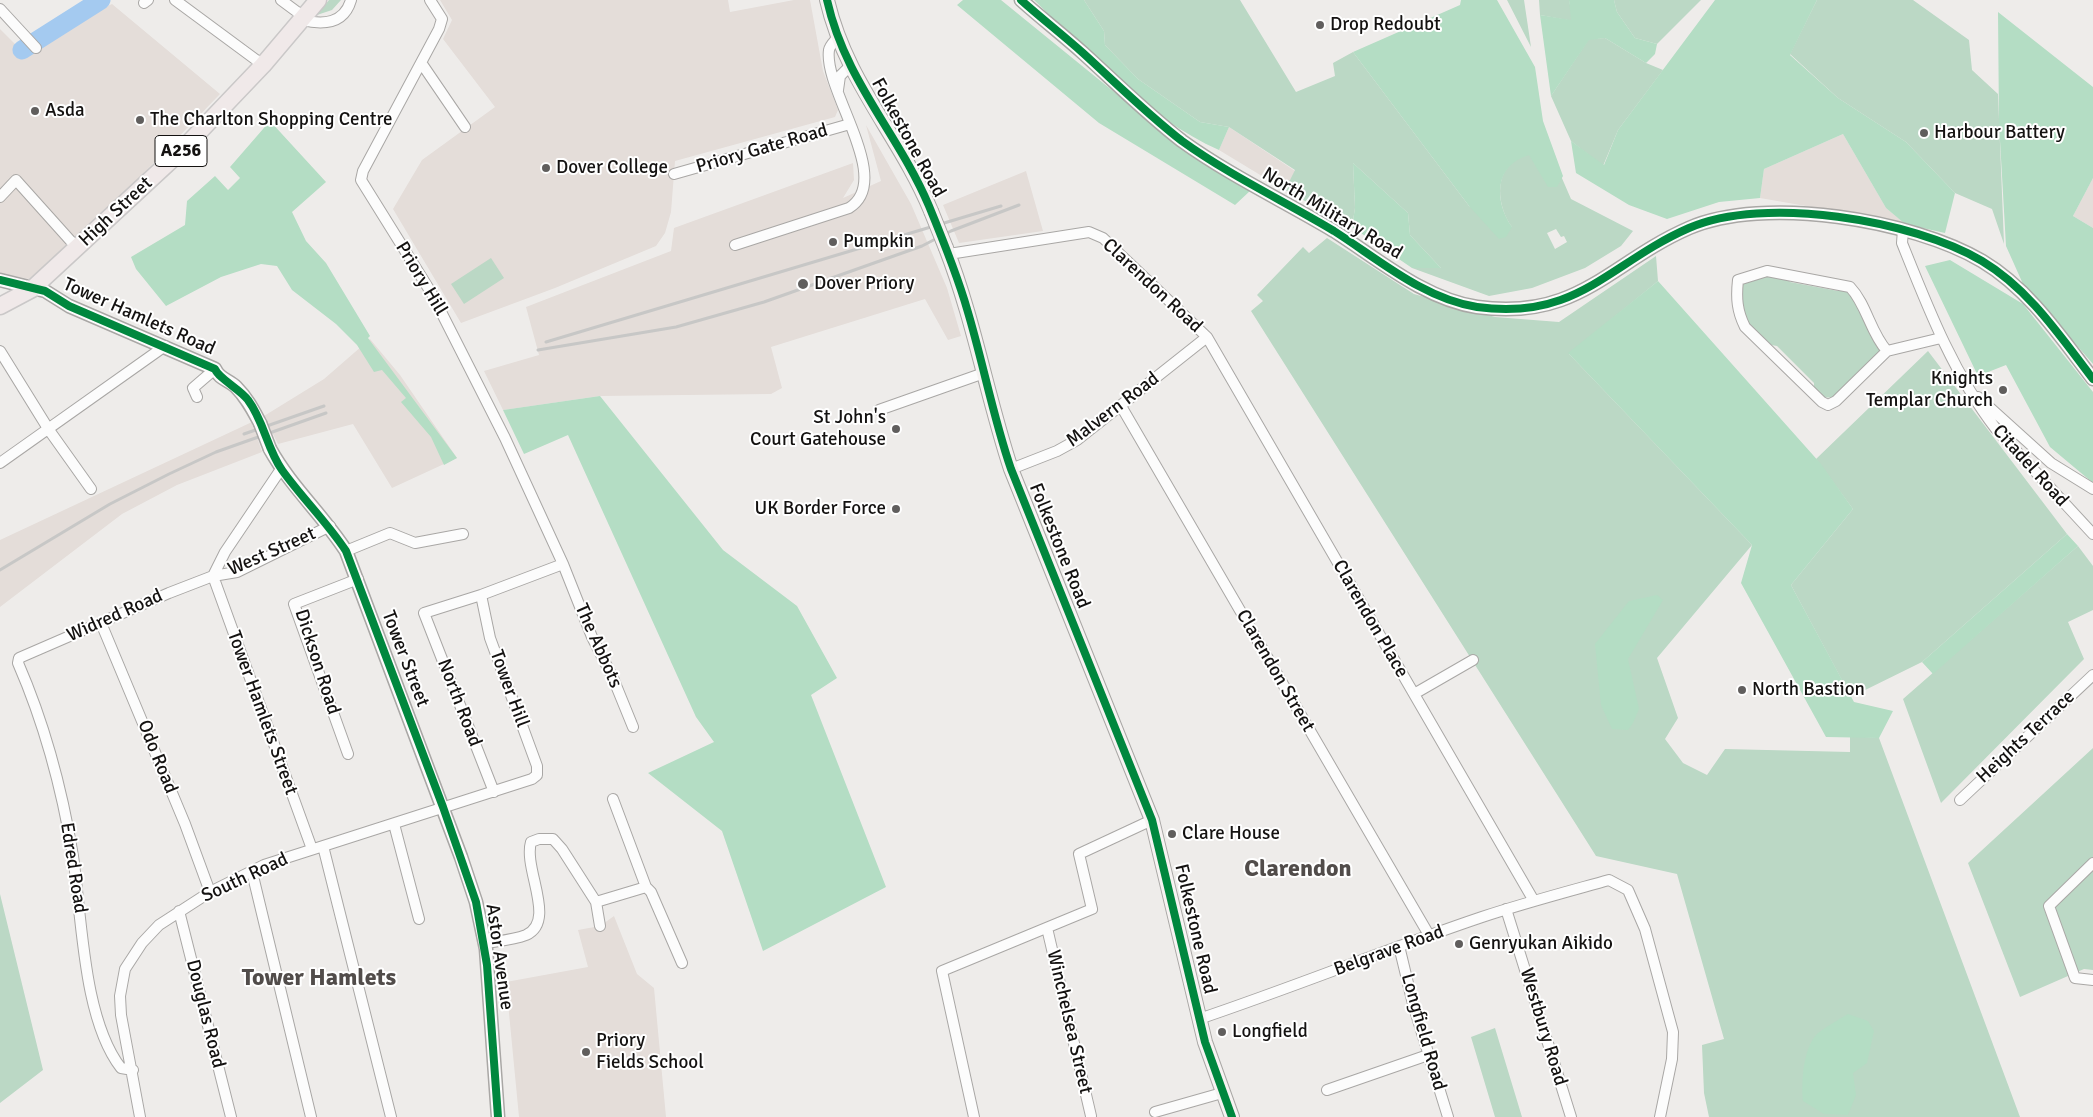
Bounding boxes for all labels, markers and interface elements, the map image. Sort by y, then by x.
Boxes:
place label: Drop Redoubt [1330,14,1441,36]
marker: Drop Redoubt [1314,19,1326,31]
street label: Folkestone Road [866,74,950,202]
place label: Asda [45,100,85,122]
marker: Asda [29,105,41,117]
place label: The Charlton Shopping Centre [150,109,393,131]
marker: The Charlton Shopping Centre [134,114,146,126]
street label: Priory Gate Road [694,119,830,179]
place label: Harbour Battery [1934,122,2065,144]
marker: Harbour Battery [1918,127,1930,139]
road number: A256 [155,136,207,166]
place label: Dover College [556,157,668,179]
marker: Dover College [540,162,552,174]
street label: North Military Road [1258,163,1406,265]
street label: High Street [75,172,157,252]
place label: Pumpkin [843,231,914,253]
street label: Clarendon Road [1097,234,1207,338]
marker: Pumpkin [827,236,839,248]
street label: Priory Hill [390,238,452,320]
street label: Tower Hamlets Road [59,273,219,361]
place label: Dover Priory [814,273,914,295]
marker: Dover Priory [796,277,810,291]
street label: Malvern Road [1062,368,1164,452]
place label: Knights Templar Church [1866,368,1993,412]
marker: Knights Templar Church [1997,384,2009,396]
place label: St John's Court Gatehouse [750,407,886,451]
street label: Citadel Road [1987,420,2073,512]
marker: St John's Court Gatehouse [890,423,902,435]
street label: Folkestone Road [1024,480,1094,612]
place label: UK Border Force [755,498,886,520]
marker: UK Border Force [890,503,902,515]
street label: West Street [225,523,319,581]
street label: Clarendon Place [1327,556,1413,682]
street label: Widred Road [64,585,166,647]
street label: The Abbots [569,600,627,692]
street label: Dickson Road [289,606,345,718]
street label: Clarendon Street [1231,606,1319,736]
street label: Tower Street [376,608,434,710]
street label: Tower Hamlets Street [222,628,302,798]
street label: Tower Hill [485,647,533,731]
street label: North Road [432,656,486,750]
place label: North Bastion [1752,679,1865,701]
marker: North Bastion [1736,684,1748,696]
street label: Heights Terrace [1972,686,2080,788]
street label: Odo Road [132,717,182,797]
street label: Edred Road [55,821,91,915]
place label: Clare House [1182,823,1280,845]
marker: Clare House [1166,828,1178,840]
street label: South Road [198,848,292,908]
district label: Clarendon [1244,856,1352,884]
street label: Folkestone Road [1169,862,1221,996]
street label: Astor Avenue [480,902,518,1012]
street label: Belgrave Road [1331,921,1447,981]
place label: Genryukan Aikido [1469,933,1613,955]
marker: Genryukan Aikido [1453,938,1465,950]
street label: Winchelsea Street [1041,948,1097,1096]
street label: Douglas Road [181,957,229,1071]
district label: Tower Hamlets [242,965,396,993]
street label: Westbury Road [1514,966,1572,1088]
street label: Longfield Road [1395,971,1451,1093]
place label: Longfield [1232,1021,1308,1043]
marker: Longfield [1216,1026,1228,1038]
place label: Priory Fields School [596,1030,704,1074]
marker: Priory Fields School [580,1046,592,1058]

